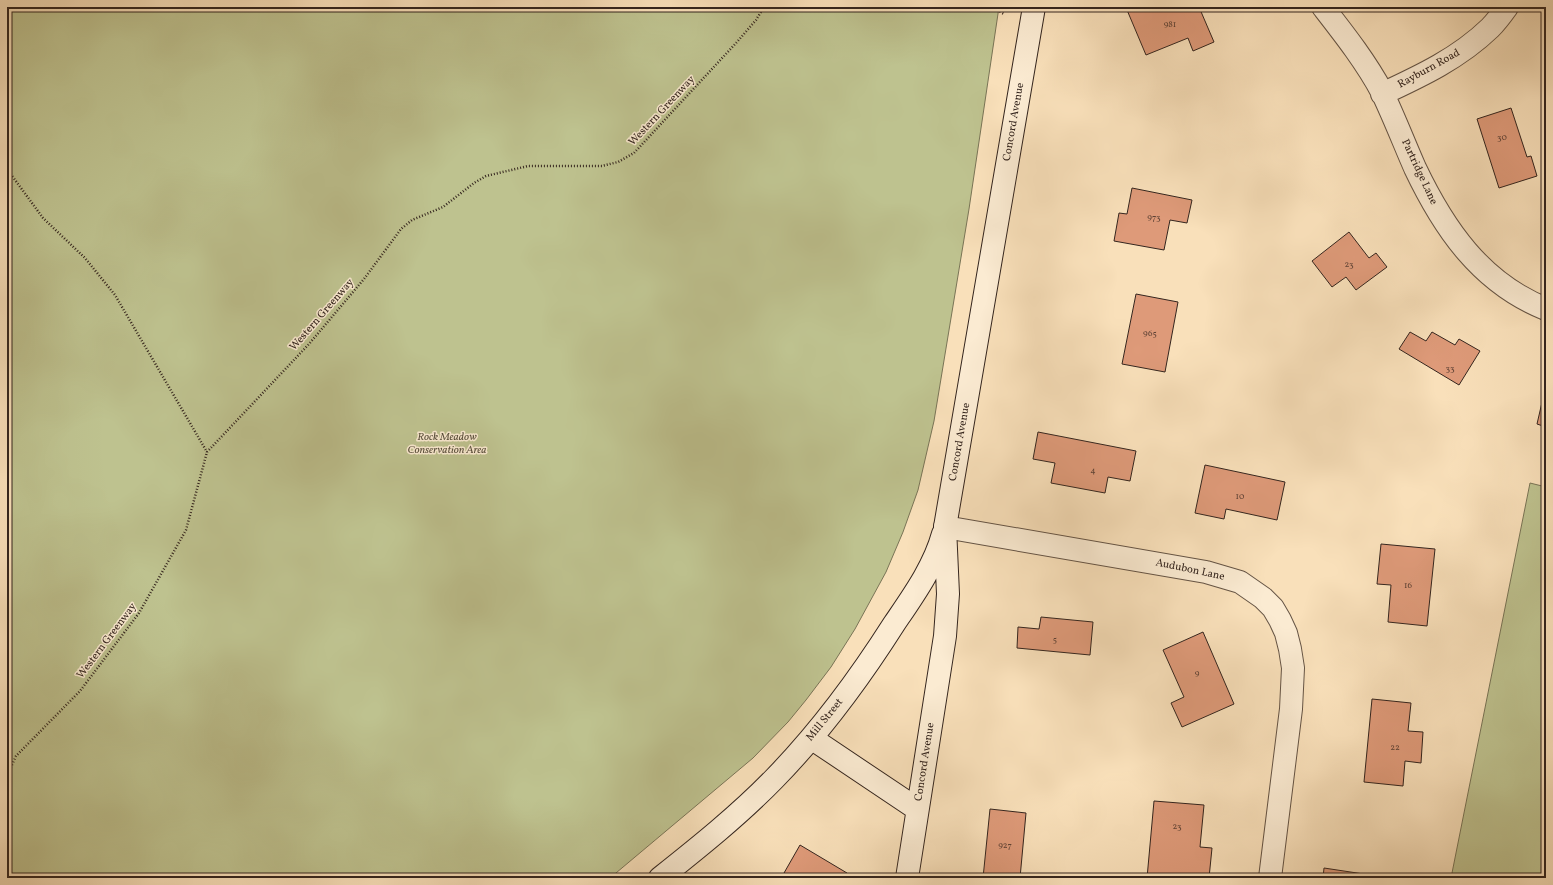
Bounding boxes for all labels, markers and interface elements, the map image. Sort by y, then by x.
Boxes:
house number: 981 [1164,18,1176,31]
street label: Rayburn Road [1395,46,1463,92]
street label: Western Greenway [625,72,699,149]
street label: Concord Avenue [1000,82,1028,162]
house number: 30 [1497,131,1508,144]
street label: Partridge Lane [1397,137,1441,207]
house number: 973 [1147,211,1161,224]
house number: 23 [1344,258,1354,271]
street label: Western Greenway [286,276,358,354]
house number: 965 [1143,327,1157,340]
house number: 33 [1445,362,1455,375]
street label: Concord Avenue [946,402,974,482]
park label: Rock Meadow Conservation Area [407,430,487,458]
house number: 4 [1090,464,1096,477]
house number: 10 [1236,490,1245,503]
street label: Audubon Lane [1154,555,1226,585]
house number: 16 [1404,579,1412,592]
street label: Western Greenway [74,600,140,682]
house number: 5 [1053,633,1057,646]
house number: 9 [1195,667,1200,680]
street label: Mill Street [803,695,847,745]
street label: Concord Avenue [911,722,939,802]
house number: 22 [1390,741,1400,754]
house number: 23 [1172,820,1182,833]
house number: 927 [998,839,1012,852]

